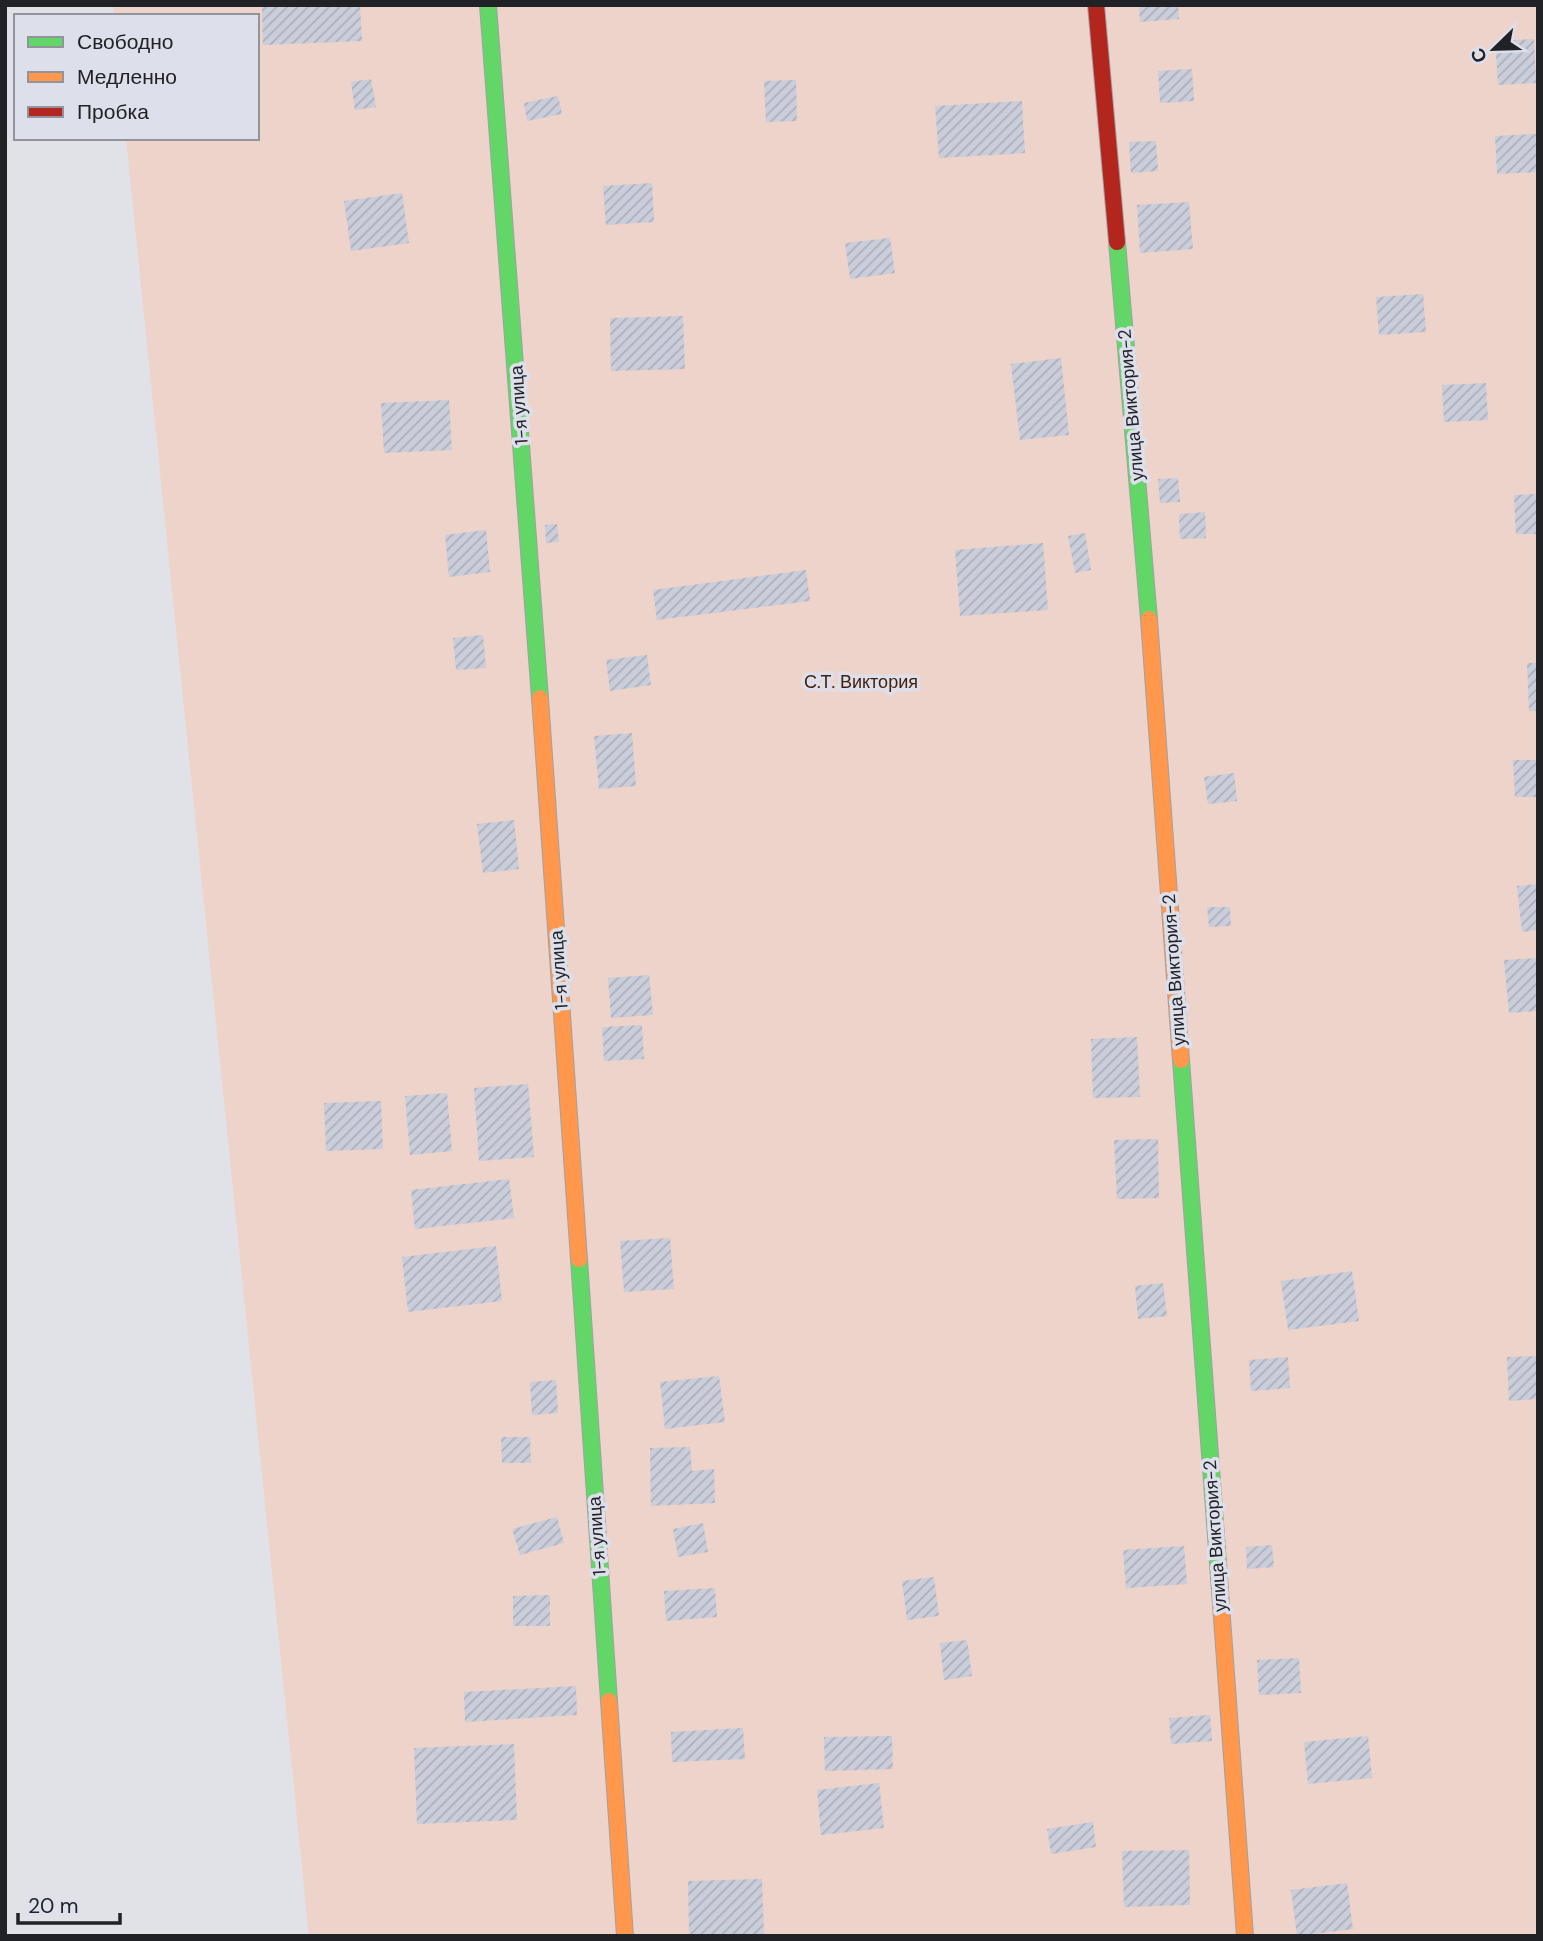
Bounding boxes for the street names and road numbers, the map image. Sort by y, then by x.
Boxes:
street label: улица Виктория-2 [1112,328,1150,482]
street label: 1-я улица [504,364,534,445]
street label: улица Виктория-2 [1157,893,1191,1047]
street label: 1-я улица [544,929,574,1010]
street label: улица Виктория-2 [1198,1459,1232,1613]
street label: 1-я улица [582,1495,612,1576]

